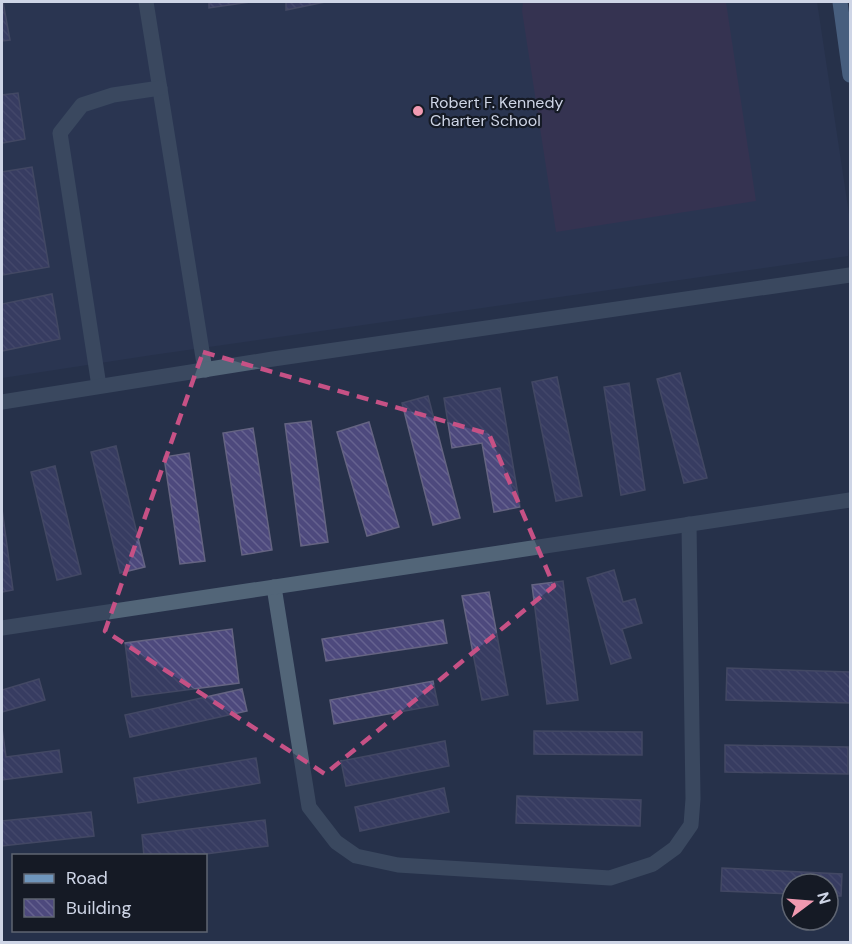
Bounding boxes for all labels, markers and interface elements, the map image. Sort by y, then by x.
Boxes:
place label: Robert F. Kennedy Charter School [430,92,563,131]
marker: Robert F. Kennedy Charter School [411,104,425,118]
legend [12,854,207,932]
text: Road [66,866,108,890]
north arrow [780,872,840,932]
text: N [812,889,836,907]
text: Building [66,896,131,920]

